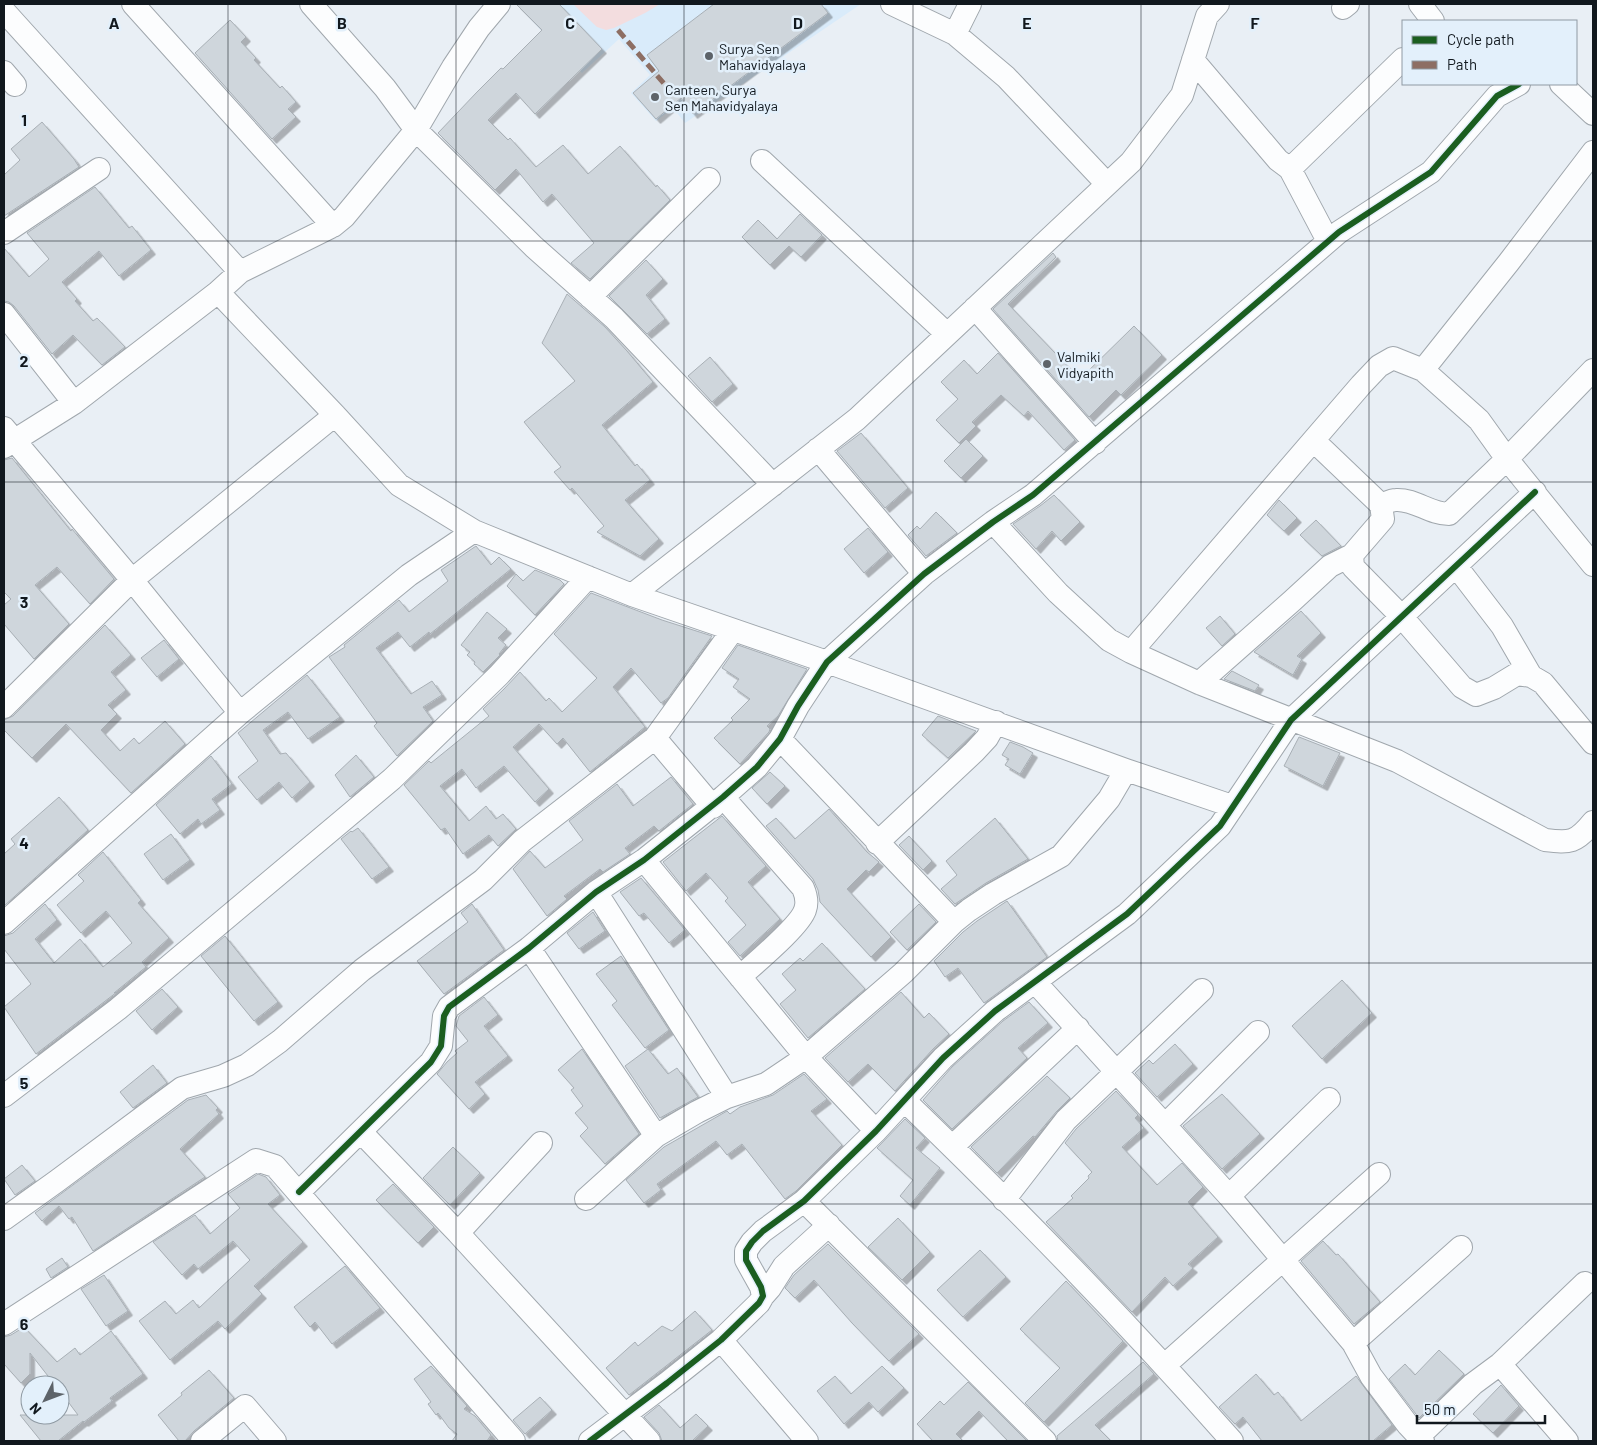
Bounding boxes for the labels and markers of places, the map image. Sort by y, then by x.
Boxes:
place label: Surya Sen Mahavidyalaya [719,40,806,73]
marker: Surya Sen Mahavidyalaya [703,50,715,62]
place label: Canteen, Surya Sen Mahavidyalaya [665,81,778,114]
marker: Canteen, Surya Sen Mahavidyalaya [649,91,661,103]
place label: Valmiki Vidyapith [1057,348,1114,381]
marker: Valmiki Vidyapith [1041,358,1053,370]

